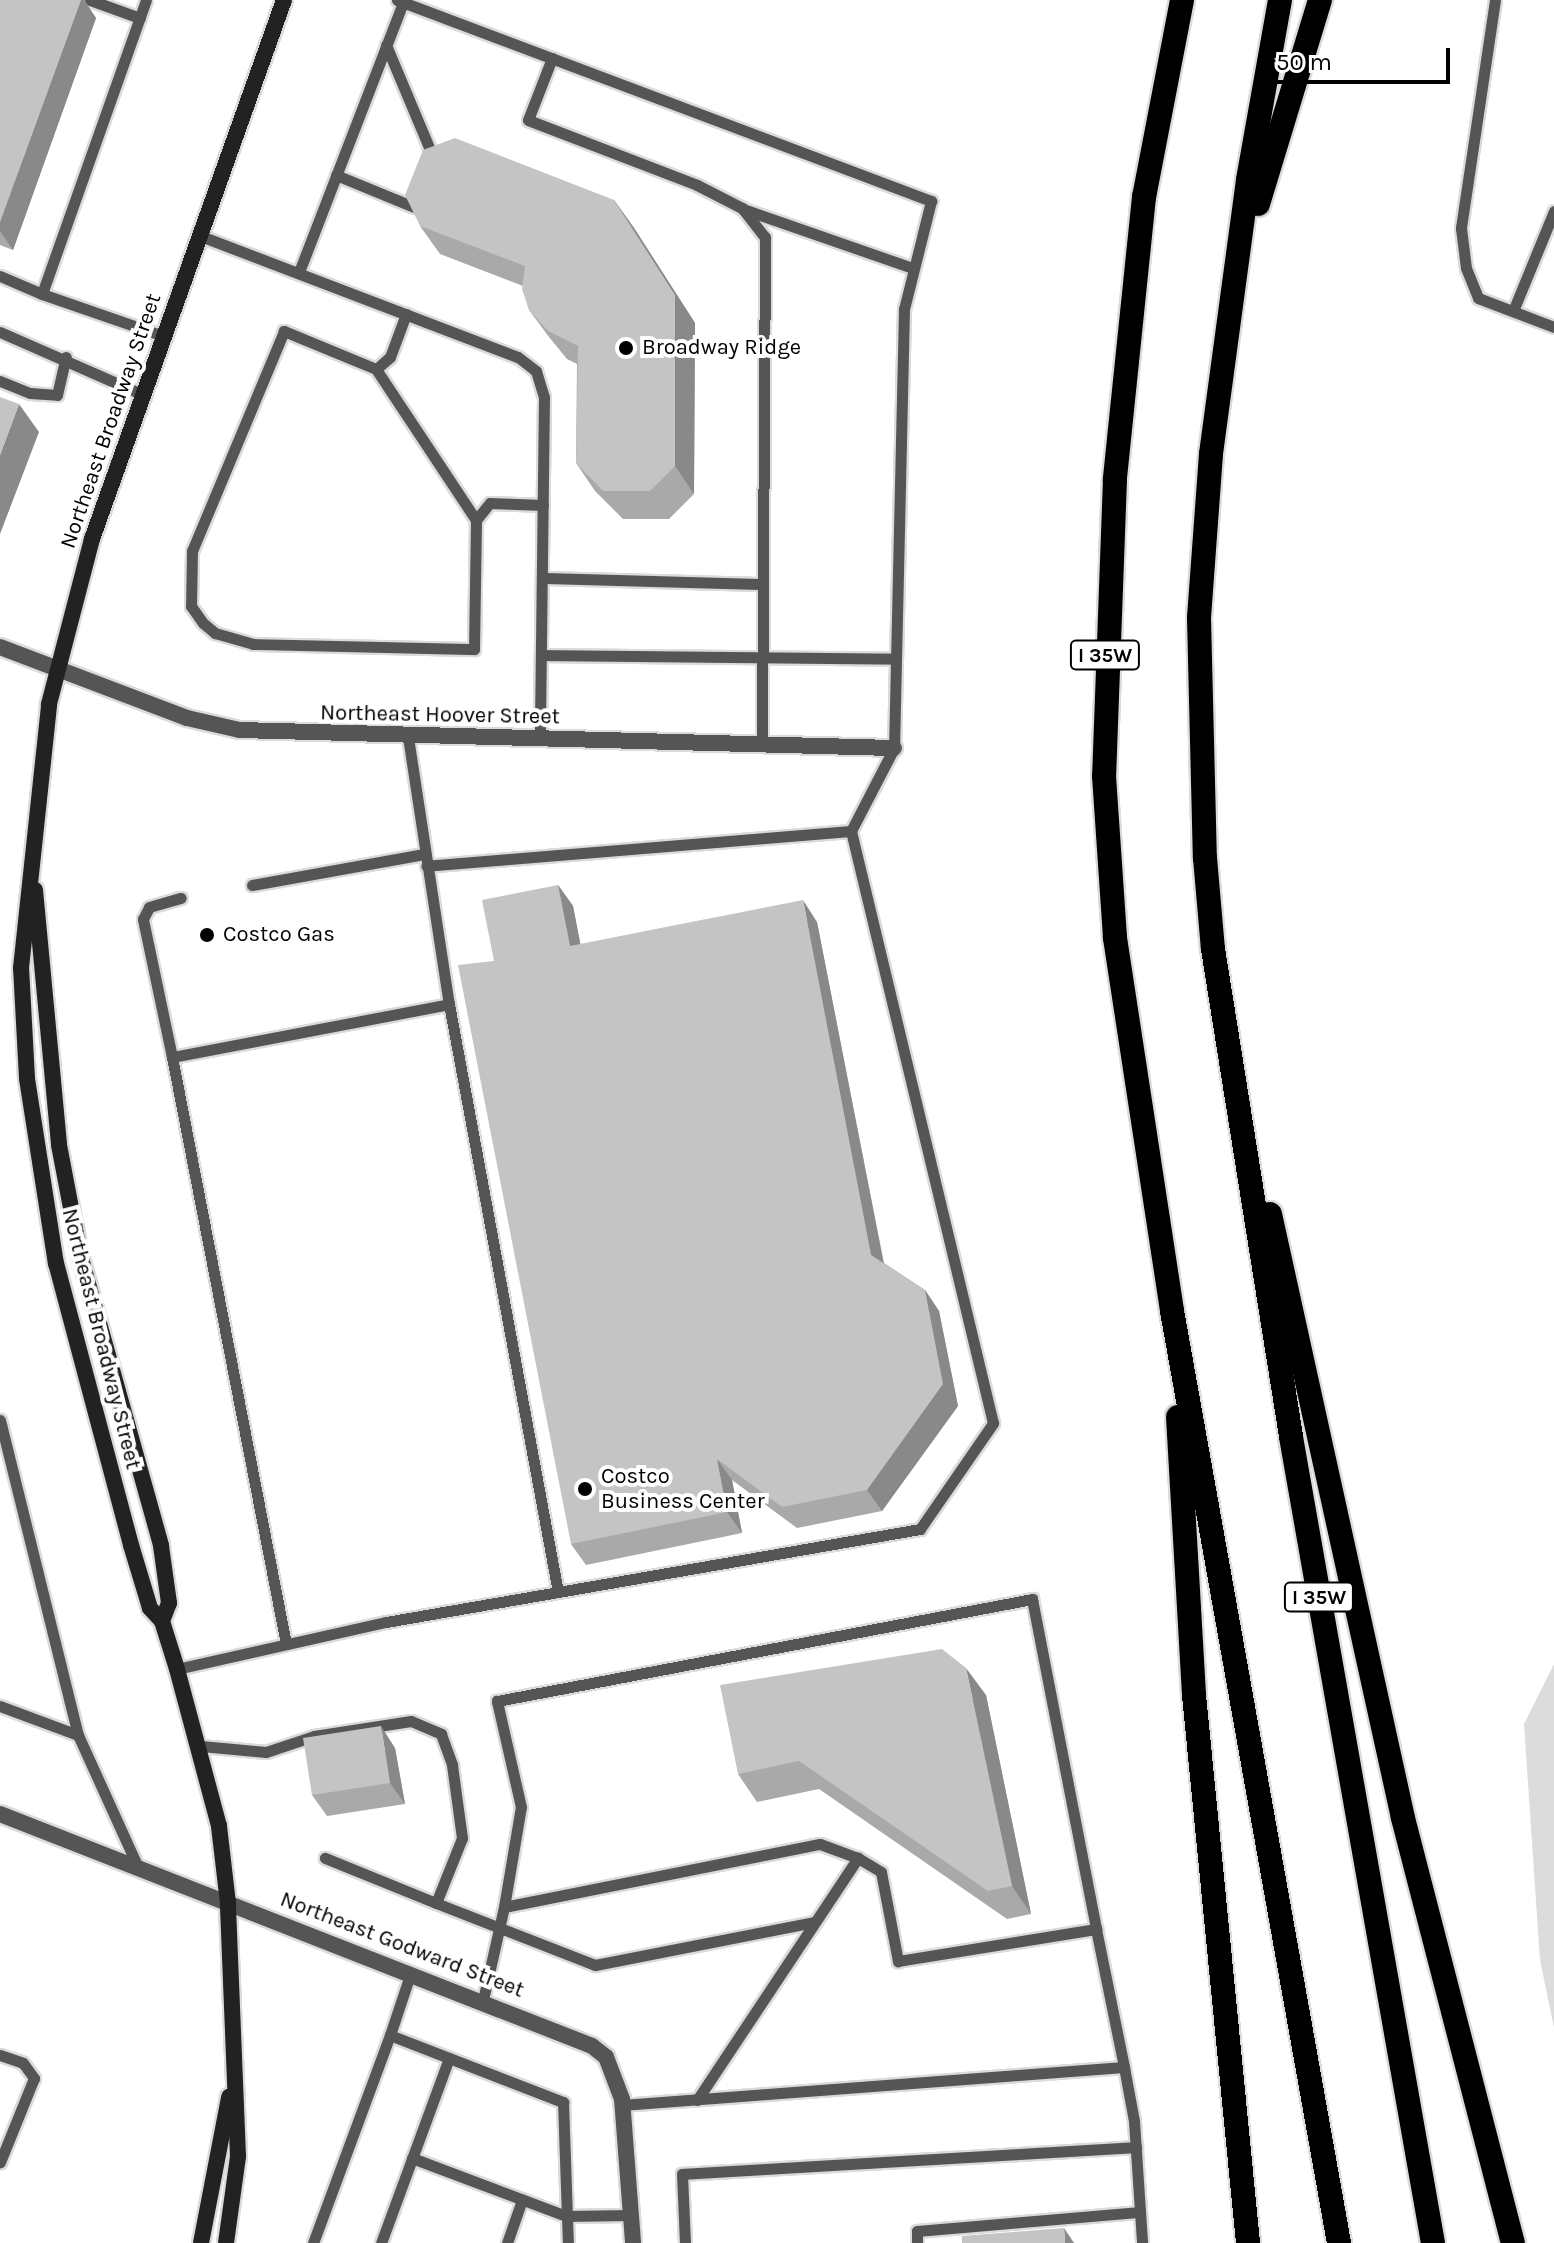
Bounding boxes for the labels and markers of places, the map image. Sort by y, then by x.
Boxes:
place label: Broadway Ridge [642,335,801,361]
marker: Broadway Ridge [617,339,635,357]
place label: Costco Gas [223,922,335,948]
marker: Costco Gas [198,926,216,944]
place label: Costco Business Center [601,1463,765,1514]
marker: Costco Business Center [576,1480,594,1498]

